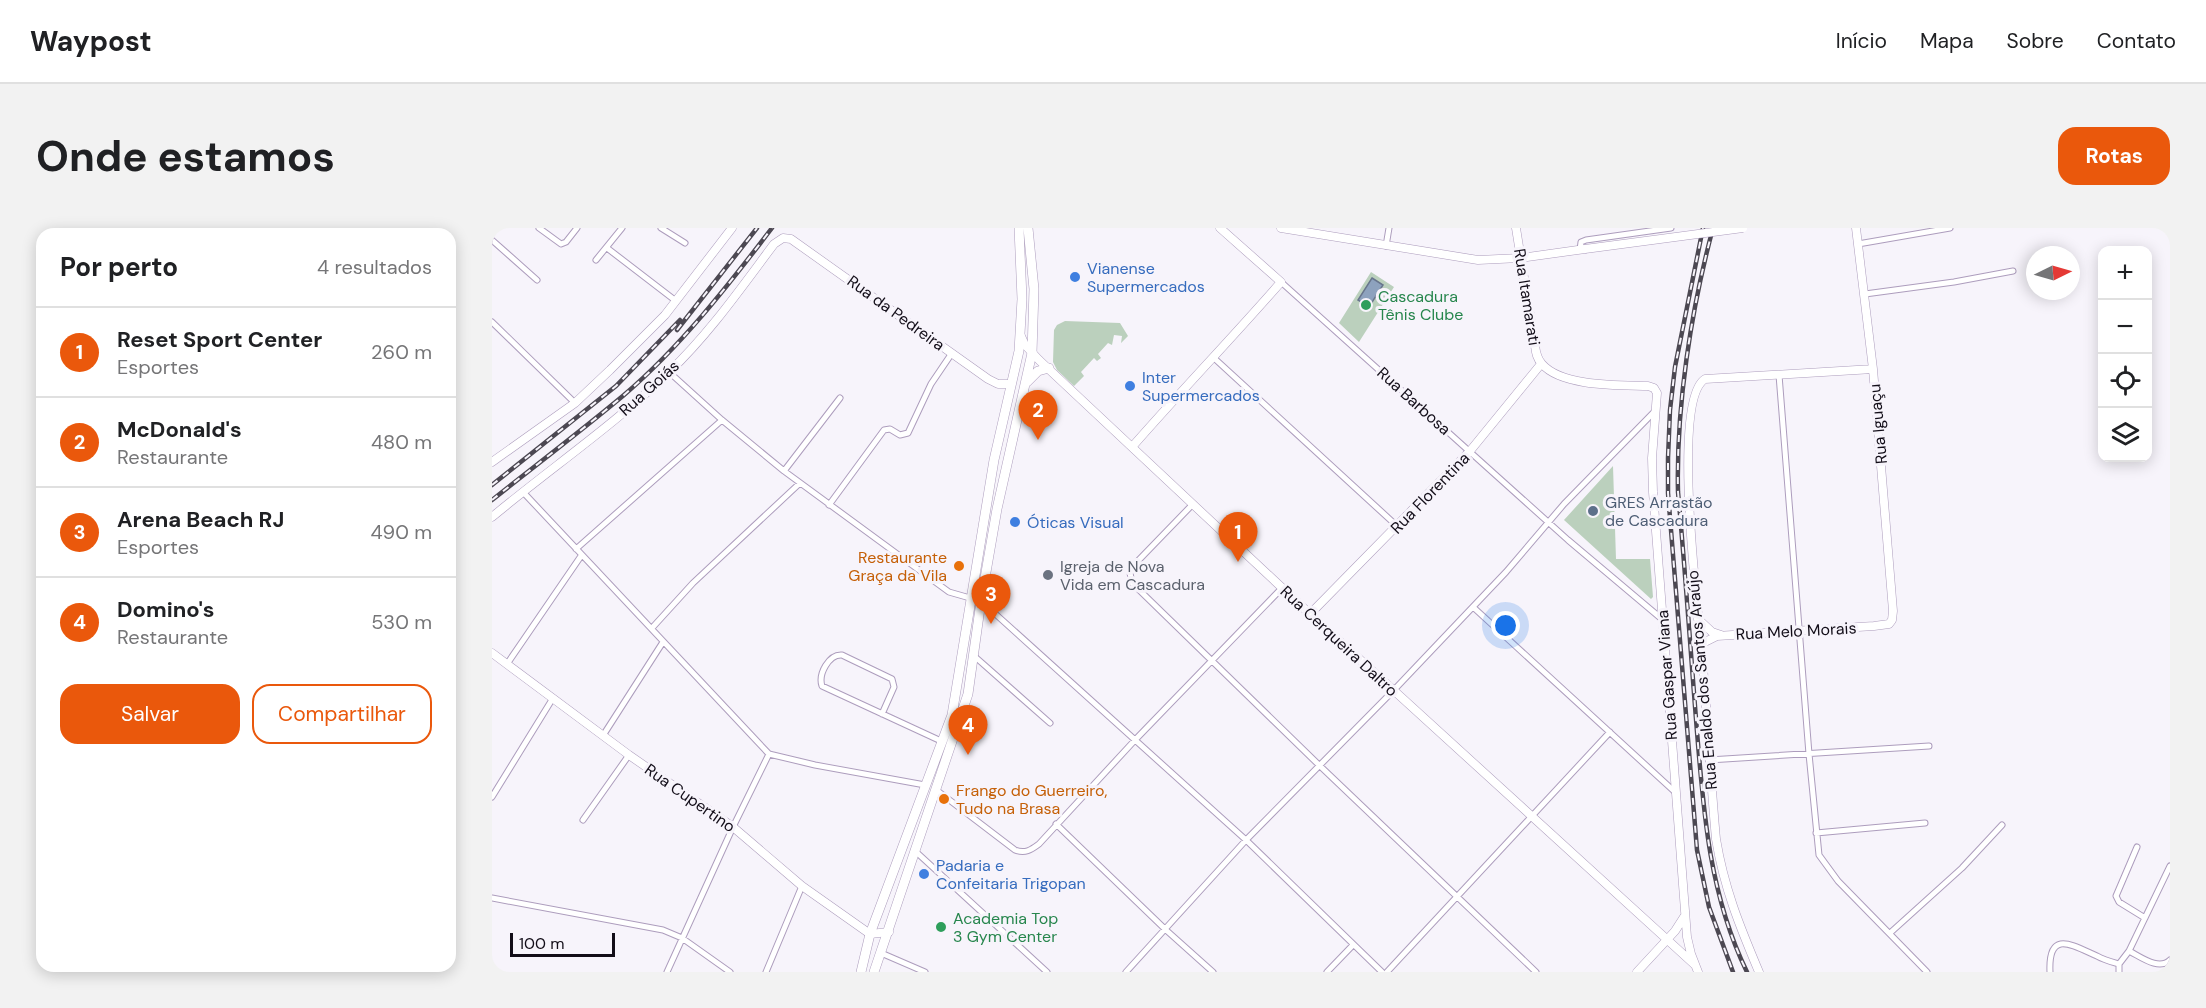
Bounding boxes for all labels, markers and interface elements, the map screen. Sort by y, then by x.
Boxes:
text: Waypost [30,23,152,60]
text: Início [1836,27,1887,55]
text: Mapa [1920,27,1974,55]
text: Sobre [2007,27,2064,55]
text: Contato [2097,27,2176,55]
button: Rotas [2058,127,2170,185]
text: Onde estamos [36,129,335,184]
north arrow [2026,246,2080,300]
map controls [2098,246,2152,462]
button: + [2098,246,2152,300]
street label: Rua Itamarati [1509,247,1545,347]
text: Por perto [60,250,178,284]
text: 4 resultados [317,254,432,280]
place label: Vianense Supermercados [1087,258,1205,297]
street label: Rua da Pedreira [843,270,949,356]
marker: Vianense Supermercados [1068,270,1082,284]
place label: Cascadura Tênis Clube [1378,286,1463,325]
marker: Cascadura Tênis Clube [1359,298,1373,312]
button: − [2098,300,2152,354]
text: Reset Sport Center [117,325,322,354]
text: 1 [76,339,83,365]
text: 260 m [371,339,432,365]
text: Esportes [117,354,199,380]
button: locate [2098,354,2152,408]
street label: Rua Goiás [615,355,683,421]
street label: Rua Barbosa [1373,362,1455,440]
place label: Inter Supermercados [1142,367,1260,406]
marker: Inter Supermercados [1123,379,1137,393]
street label: Rua Iguaçu [1864,383,1892,465]
pin: 2 [1018,390,1058,440]
button: layers [2098,408,2152,462]
text: McDonald's [117,415,242,444]
text: 2 [74,429,85,455]
text: 480 m [371,429,432,455]
text: Restaurante [117,444,228,470]
street label: Rua Florentina [1386,448,1474,538]
place label: GRES Arrastão de Cascadura [1605,492,1713,531]
marker: GRES Arrastão de Cascadura [1586,504,1600,518]
text: Arena Beach RJ [117,505,284,534]
place label: Óticas Visual [1027,512,1124,533]
pin: 1 [1218,512,1258,562]
marker: Óticas Visual [1008,515,1022,529]
text: 3 [73,519,86,545]
text: 490 m [370,519,432,545]
text: Esportes [117,534,199,560]
place label: Restaurante Graça da Vila [848,547,947,586]
place label: Igreja de Nova Vida em Cascadura [1060,556,1205,595]
marker: Restaurante Graça da Vila [952,559,966,573]
marker: Igreja de Nova Vida em Cascadura [1041,568,1055,582]
street label: Rua Enaldo dos Santos Araújo [1682,569,1722,791]
pin: 3 [972,574,1010,624]
street label: Rua Cerqueira Daltro [1276,581,1402,701]
text: Domino's [117,595,215,624]
text: 4 [73,609,86,635]
text: 530 m [371,609,432,635]
street label: Rua Gaspar Viana [1652,609,1682,741]
your location [1491,611,1520,640]
street label: Rua Melo Morais [1735,617,1857,645]
text: Restaurante [117,624,228,650]
button: Salvar [60,684,240,744]
button: Compartilhar [252,684,432,744]
pin: 4 [948,706,988,755]
street label: Rua Cupertino [641,759,739,837]
place label: Frango do Guerreiro, Tudo na Brasa [956,780,1107,819]
marker: Frango do Guerreiro, Tudo na Brasa [937,792,951,806]
place label: Padaria e Confeitaria Trigopan [936,855,1086,894]
marker: Padaria e Confeitaria Trigopan [917,867,931,881]
place label: Academia Top 3 Gym Center [953,908,1058,947]
marker: Academia Top 3 Gym Center [934,920,948,934]
scale bar [510,930,615,958]
text: 100 m [519,933,564,954]

